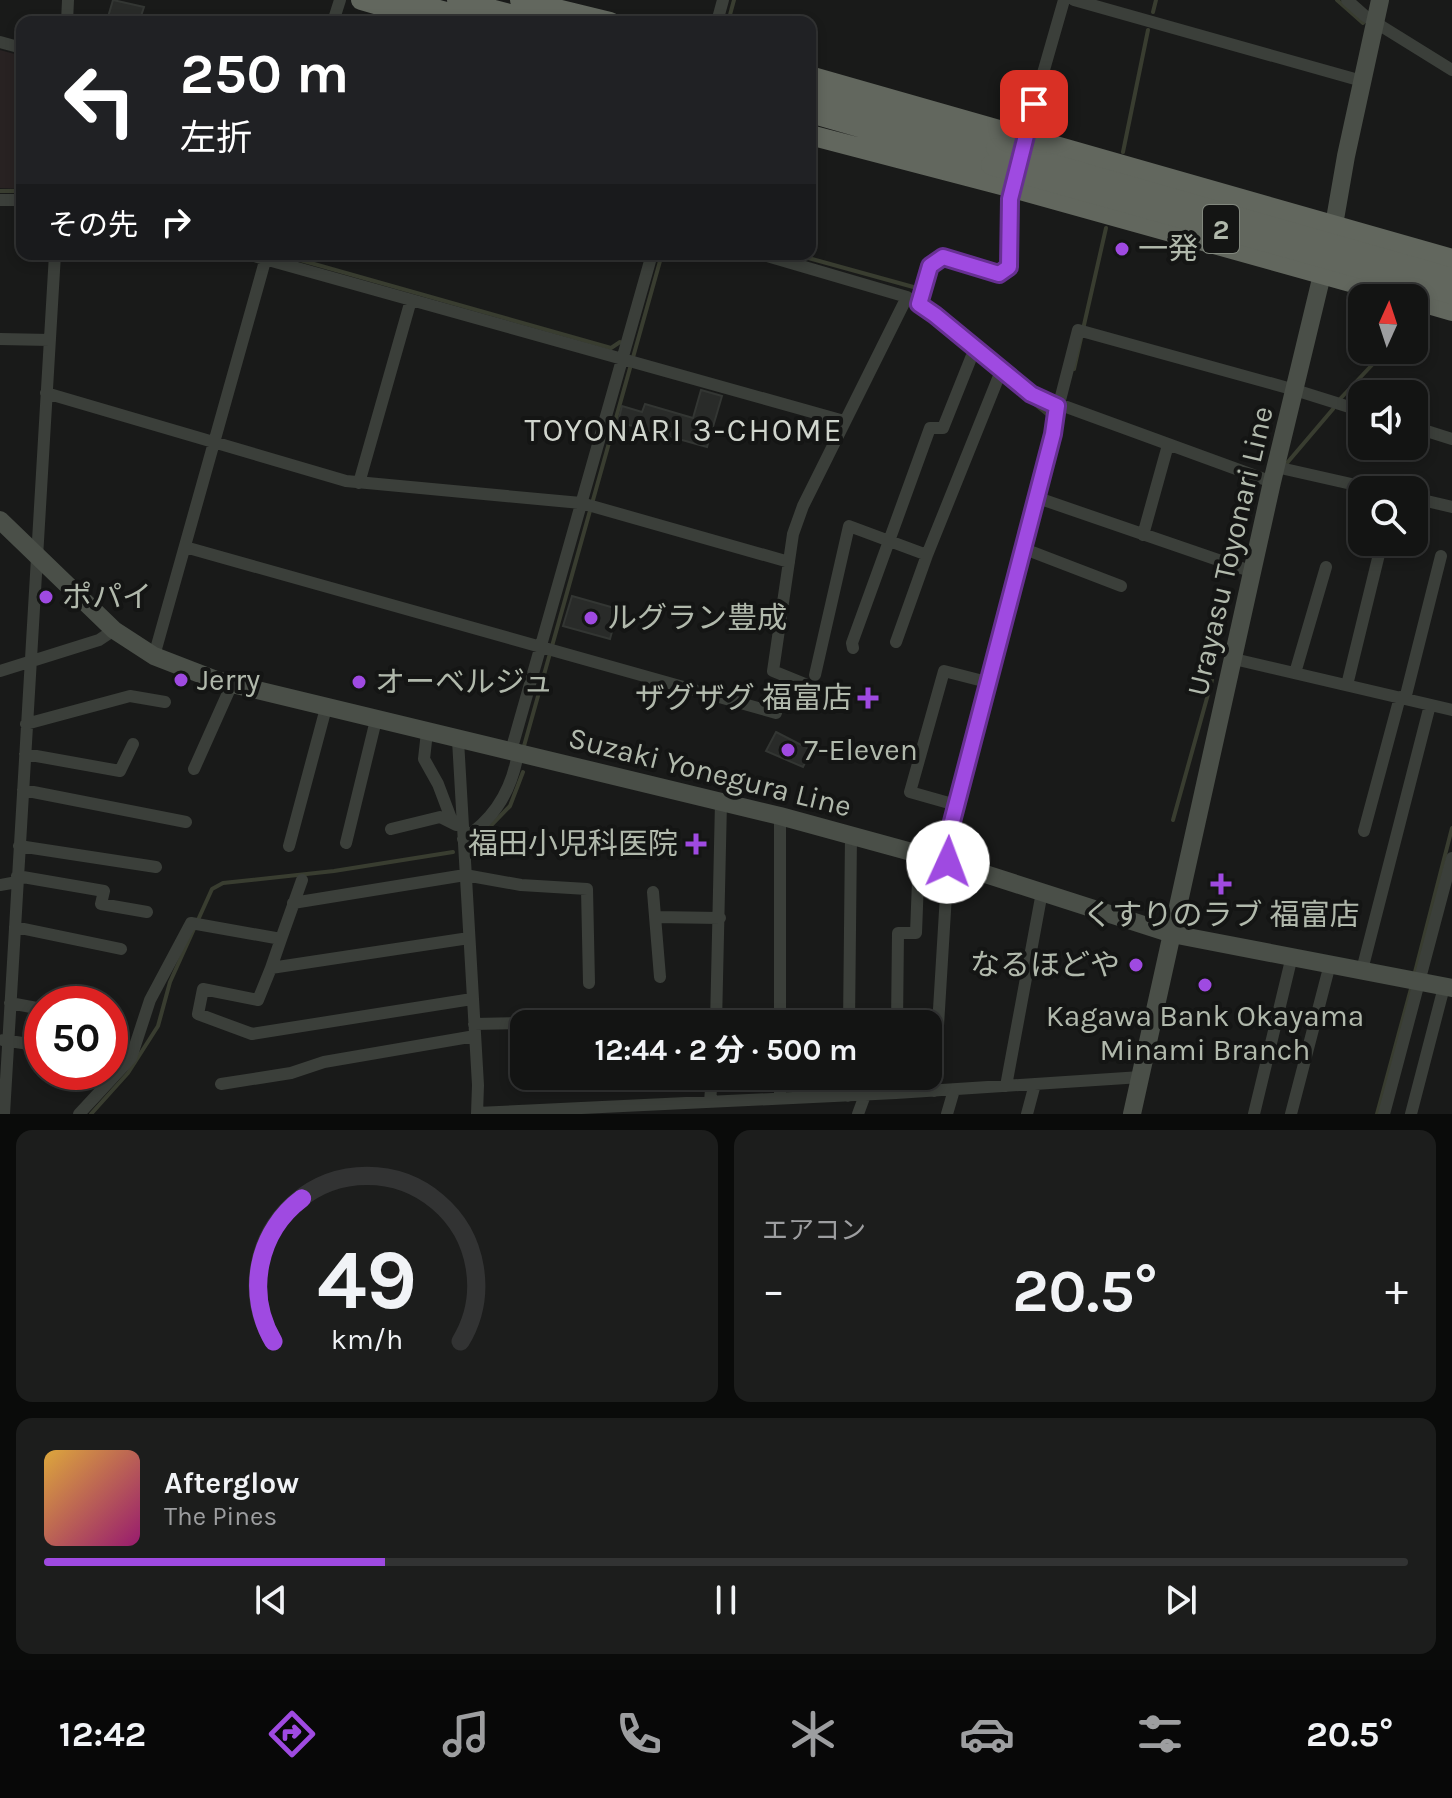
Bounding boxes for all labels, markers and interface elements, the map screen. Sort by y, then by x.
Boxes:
text: 250 m [180,41,349,106]
icon: left [48,48,152,152]
pin [1000,70,1068,138]
icon: arrive [1012,82,1056,126]
text: 左折 [180,117,252,159]
icon: right [154,200,198,244]
road number: 2 [1203,205,1239,253]
text: その先 [48,207,138,243]
place label: 一発 [1138,231,1198,267]
marker: 一発 [1113,240,1131,258]
north arrow [1348,284,1428,364]
map controls [1348,284,1428,556]
button: sound [1348,380,1428,460]
street label: Urayasu Toyonari Line [1179,403,1281,699]
district label: TOYONARI 3-CHOME [524,412,844,449]
button: search [1348,476,1428,556]
place label: ポパイ [62,579,152,615]
marker: ポパイ [37,588,55,606]
place label: ルグラン豊成 [607,600,787,636]
marker: ルグラン豊成 [582,609,600,627]
place label: Jerry [197,662,260,698]
place label: オーベルジュ [375,664,553,700]
marker: Jerry [172,671,190,689]
marker: オーベルジュ [350,673,368,691]
place label: ザグザグ 福富店 [635,680,852,716]
marker: ザグザグ 福富店 [859,689,877,707]
street label: Suzaki Yonegura Line [565,719,855,825]
place label: 7-Eleven [804,732,918,768]
marker: 7-Eleven [779,741,797,759]
position arrow [906,820,990,904]
place label: 福田小児科医院 [468,826,678,862]
marker: 福田小児科医院 [685,833,707,855]
marker: くすりのラブ 福富店 [1212,875,1230,893]
place label: くすりのラブ 福富店 [1082,897,1360,933]
place label: なるほどや [970,947,1120,983]
marker: なるほどや [1127,956,1145,974]
marker: Kagawa Bank Okayama Minami Branch [1196,976,1214,994]
speed limit sign: 50 [24,986,128,1090]
place label: Kagawa Bank Okayama Minami Branch [1046,998,1364,1068]
text: 12:44 · 2 分 · 500 m [594,1032,858,1068]
text: エアコン [762,1215,866,1246]
text: 49 [317,1232,417,1329]
text: 20.5° [1012,1256,1158,1326]
text: − [762,1265,785,1316]
text: + [1385,1265,1408,1316]
text: km/h [331,1323,403,1356]
text: Afterglow [164,1465,299,1501]
text: The Pines [164,1501,277,1532]
icon: previous [249,1578,293,1622]
icon: pause [704,1578,748,1622]
icon: next [1159,1578,1203,1622]
icon: directions [264,1706,320,1762]
icon: music [438,1706,494,1762]
icon: phone [611,1706,667,1762]
icon: climate [785,1706,841,1762]
icon: car [959,1706,1015,1762]
icon: filters [1132,1706,1188,1762]
text: 12:42 [59,1713,146,1755]
text: 20.5° [1306,1713,1393,1755]

